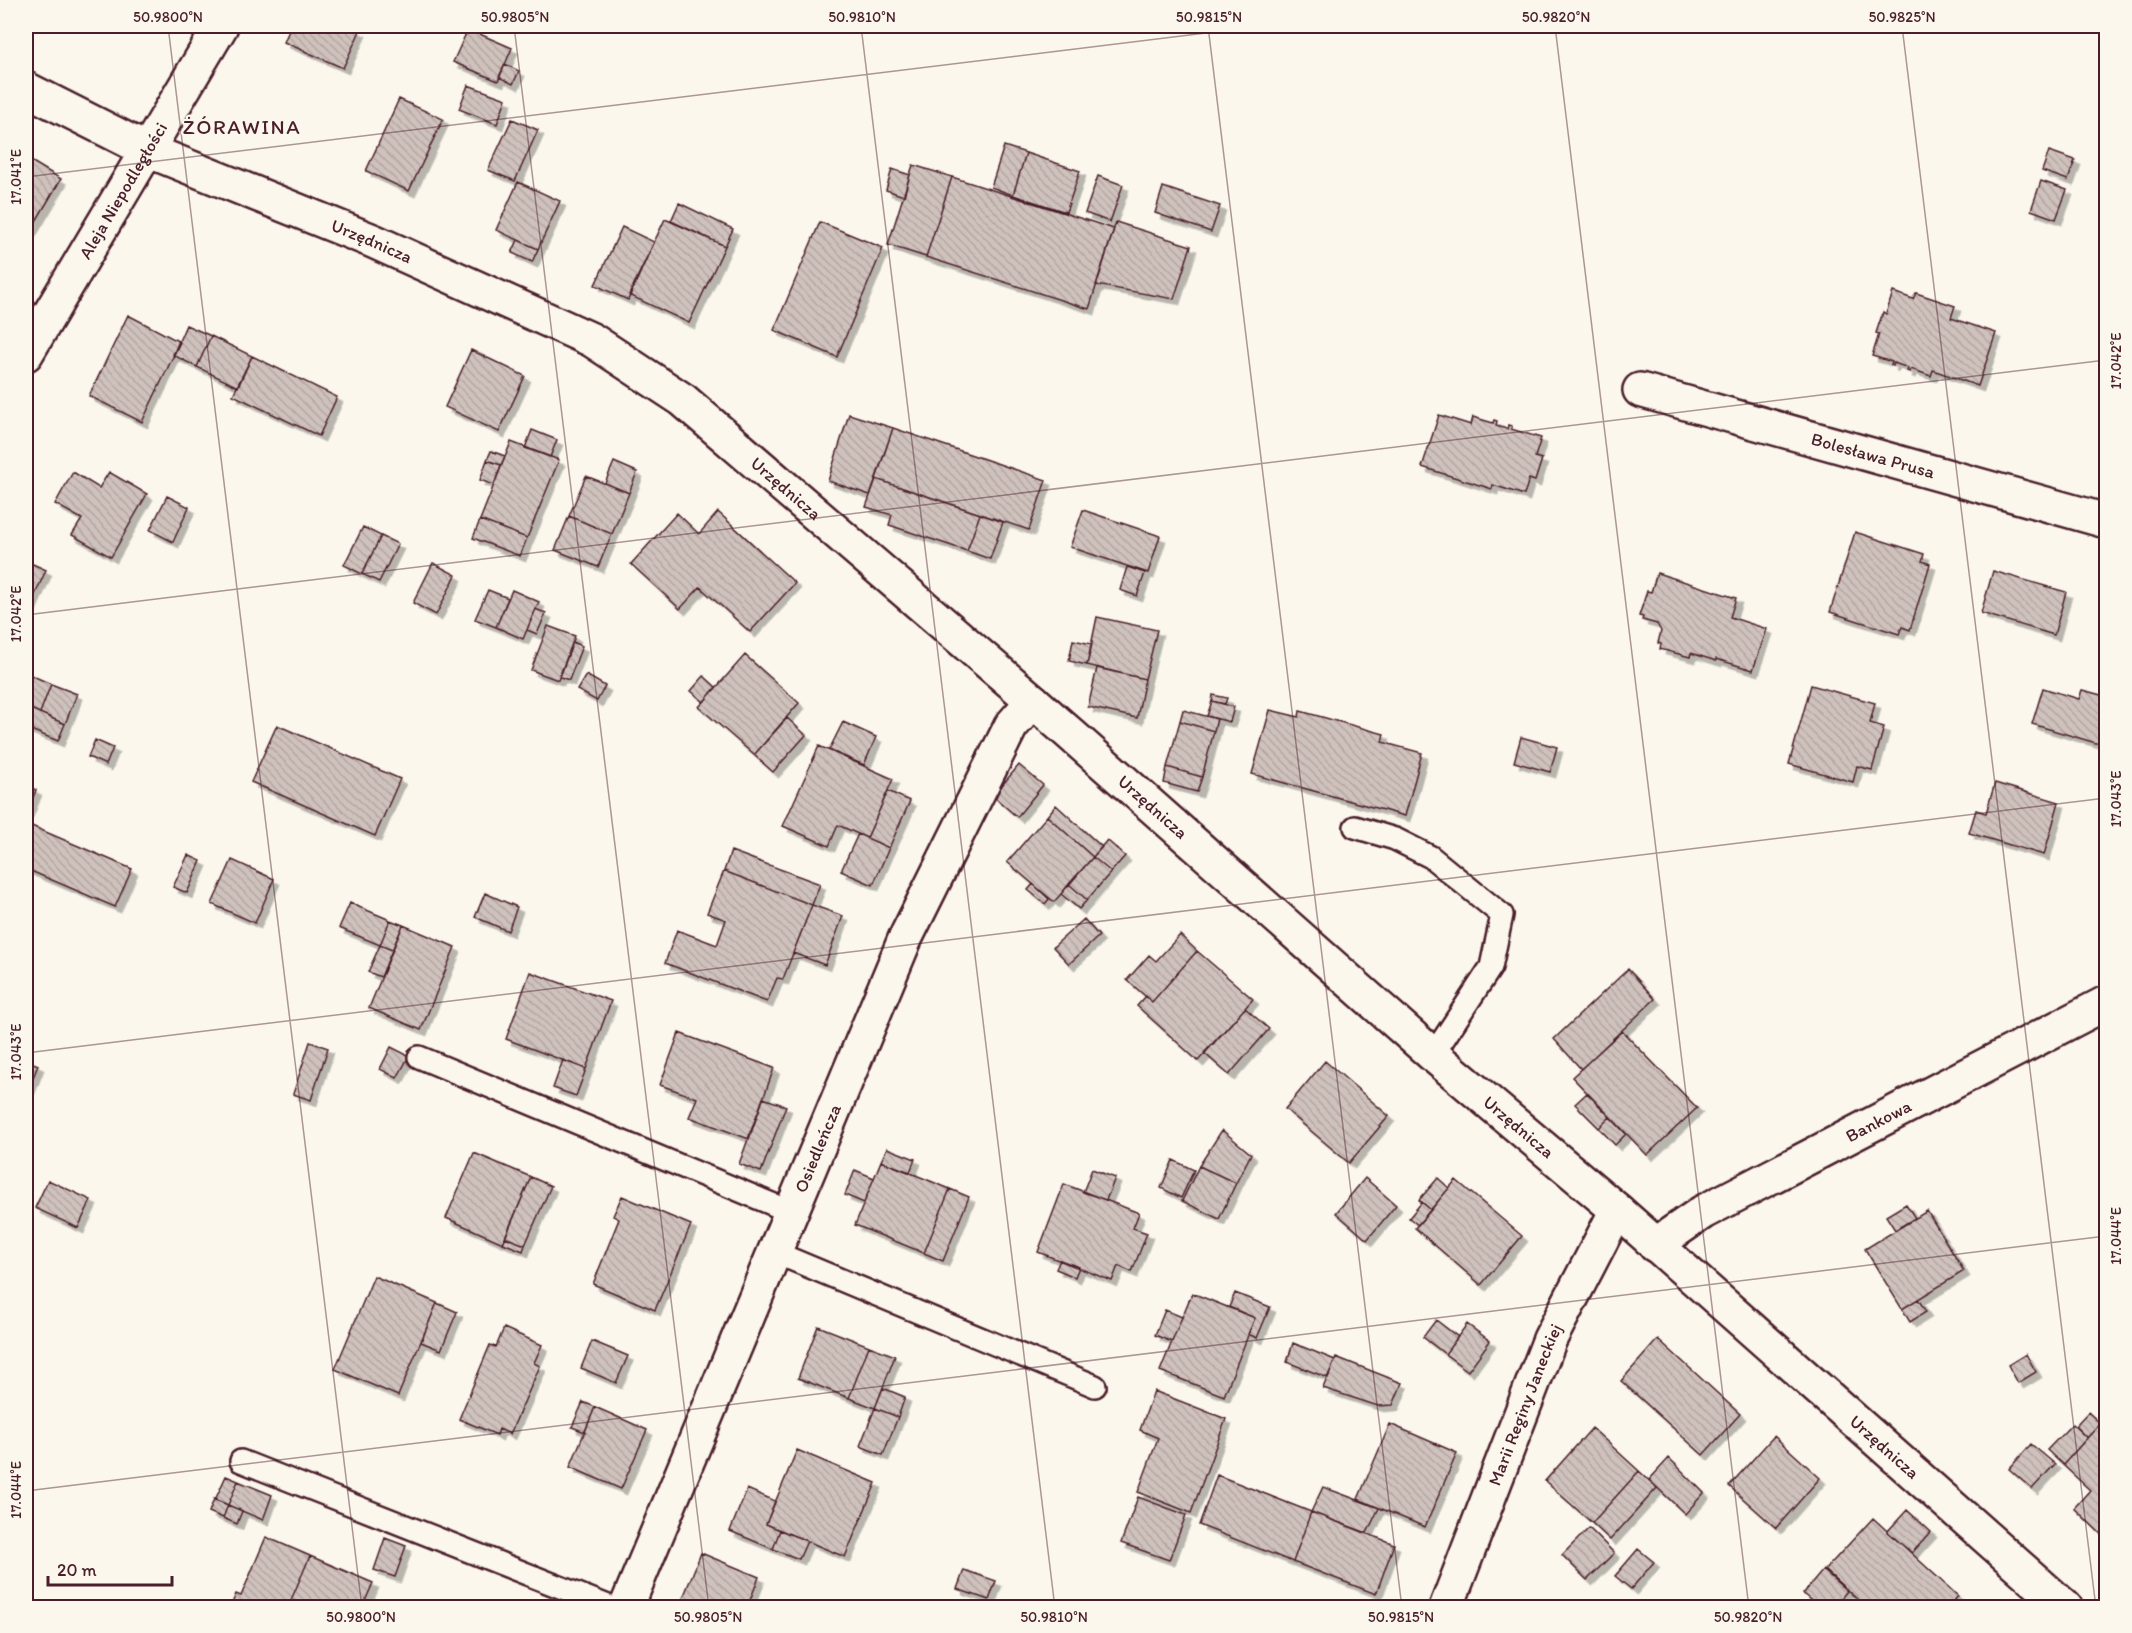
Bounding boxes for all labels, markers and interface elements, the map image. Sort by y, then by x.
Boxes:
text: 50.9800°N [133,8,203,26]
text: 50.9805°N [481,8,549,26]
text: 50.9810°N [828,8,896,26]
text: 50.9815°N [1176,8,1242,26]
text: 50.9820°N [1522,8,1590,26]
text: 50.9825°N [1868,8,1936,26]
district label: ŻÓRAWINA [183,114,301,139]
street label: Aleja Niepodległości [74,118,172,263]
text: 17.041°E [7,149,25,205]
street label: Urzędnicza [328,214,416,268]
text: 17.042°E [2107,333,2125,389]
street label: Bolesława Prusa [1809,428,1938,483]
street label: Urzędnicza [746,452,826,525]
text: 17.042°E [7,586,25,642]
street label: Urzędnicza [1113,770,1192,844]
text: 17.043°E [2107,770,2125,828]
text: 17.043°E [7,1023,25,1081]
street label: Urzędnicza [1479,1091,1559,1163]
street label: Bankowa [1842,1095,1916,1147]
street label: Osiedleńcza [789,1100,846,1196]
text: 17.044°E [2107,1207,2125,1265]
street label: Marii Reginy Janeckiej [1483,1320,1567,1489]
street label: Urzędnicza [1845,1410,1924,1484]
text: 17.044°E [7,1461,25,1519]
scale bar [48,1549,172,1587]
text: 20 m [57,1559,97,1581]
text: 50.9800°N [326,1608,396,1626]
text: 50.9805°N [674,1608,742,1626]
text: 50.9810°N [1020,1608,1088,1626]
text: 50.9815°N [1368,1608,1434,1626]
text: 50.9820°N [1714,1608,1782,1626]

